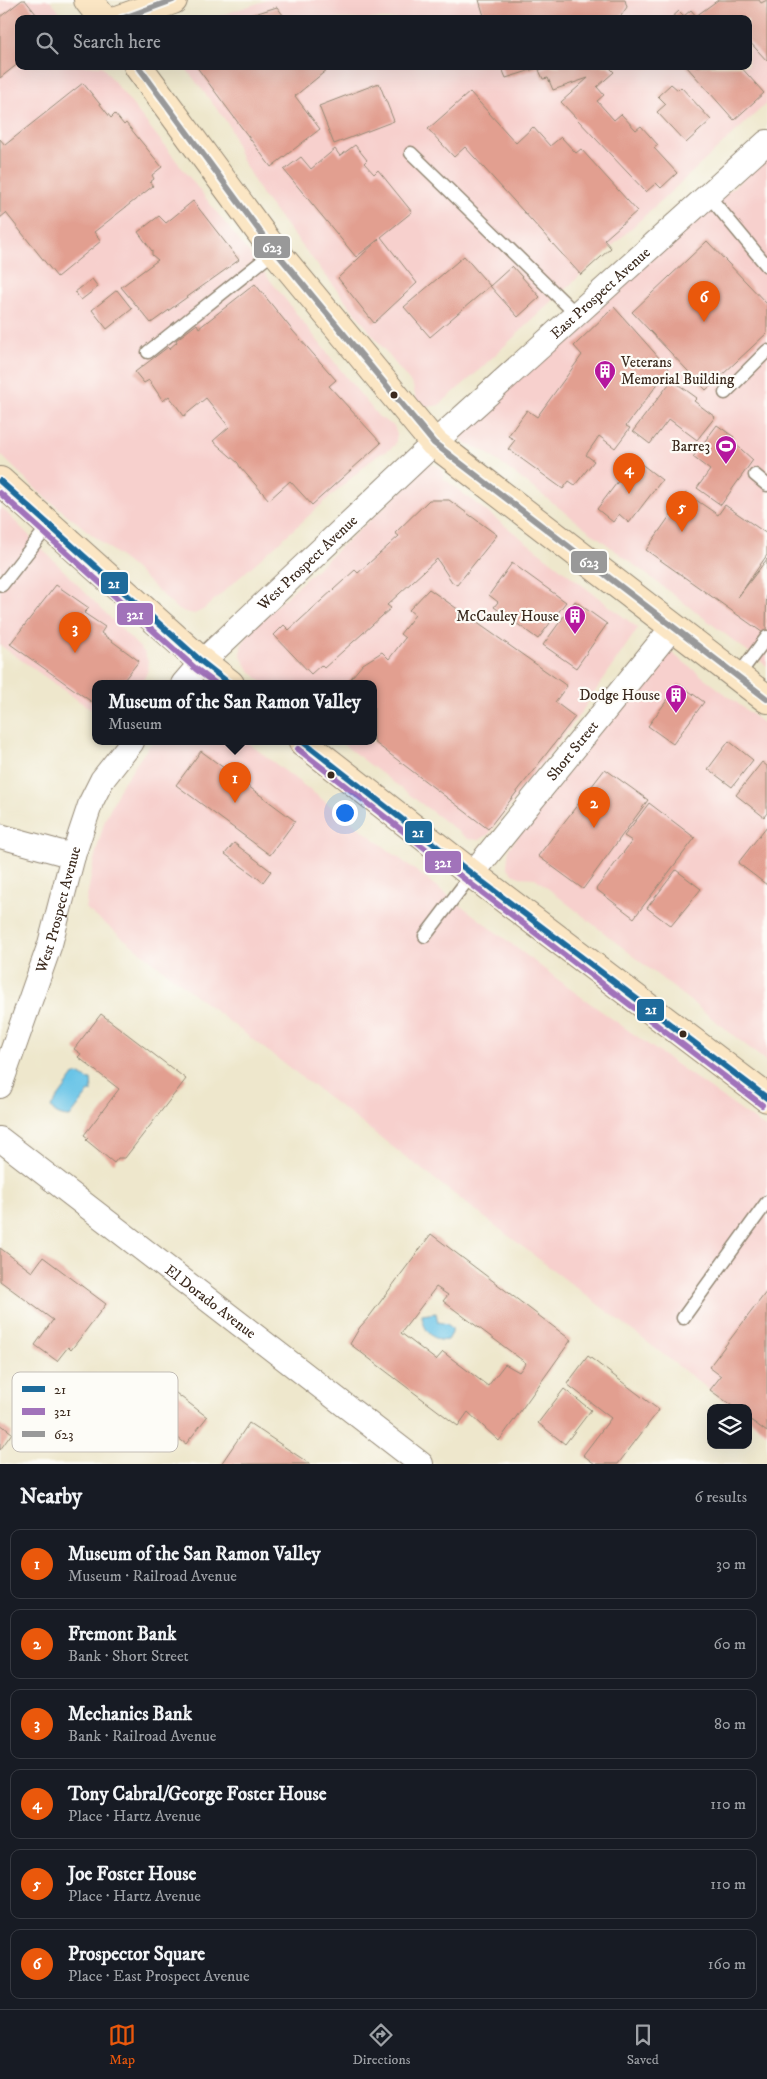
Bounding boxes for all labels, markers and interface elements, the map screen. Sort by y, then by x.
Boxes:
search box [15,15,752,70]
icon: search [33,29,61,57]
text: Search here [73,31,161,54]
line badge: 623 [253,235,291,259]
text: 623 [262,239,282,257]
street label: East Prospect Avenue [546,243,654,343]
pin: 6 [688,281,720,322]
place label: Veterans Memorial Building [620,353,735,389]
building icon: Veterans Memorial Building [593,359,617,390]
unlabelled marker [389,390,399,400]
sports icon: Barre3 [714,434,738,465]
place label: Barre3 [671,437,710,456]
pin: 4 [613,453,645,494]
pin: 5 [666,491,698,532]
street label: West Prospect Avenue [253,511,361,615]
line badge: 623 [570,550,608,574]
text: 623 [579,554,599,572]
line badge: 21 [100,571,129,595]
text: 21 [108,575,120,593]
line badge: 321 [116,602,154,626]
building icon: McCauley House [563,604,587,635]
text: 321 [126,606,144,624]
place label: McCauley House [456,607,559,626]
pin: 3 [59,612,91,653]
popup [92,680,377,745]
building icon: Dodge House [664,683,688,714]
place label: Dodge House [579,686,660,705]
text: Museum of the San Ramon Valley [108,691,361,714]
text: Museum [108,714,162,734]
street label: Short Street [542,717,603,785]
pin: 1 [219,762,251,803]
unlabelled marker [326,770,336,780]
pin: 2 [578,787,610,828]
your location [332,800,358,826]
line badge: 21 [404,820,433,844]
text: 21 [412,824,424,842]
street label: West Prospect Avenue [31,844,85,976]
line badge: 321 [424,850,462,874]
text: 321 [434,854,452,872]
line badge: 21 [636,998,665,1022]
text: 21 [645,1001,657,1019]
unlabelled marker [678,1029,688,1039]
street label: El Dorado Avenue [161,1260,260,1343]
legend [12,1372,178,1452]
text: 21 [54,1381,66,1399]
text: 321 [54,1403,71,1421]
map controls [707,1404,752,1449]
button: layers [707,1404,752,1449]
text: 623 [54,1426,73,1444]
text: Nearby [20,1484,82,1510]
text: 6 results [694,1487,747,1507]
text: Museum of the San Ramon Valley [68,1543,321,1566]
text: 1 [34,1554,40,1574]
text: 30 m [716,1554,746,1574]
text: Museum · Railroad Avenue [68,1566,237,1586]
text: Fremont Bank [68,1623,177,1646]
text: 2 [33,1634,41,1654]
text: 60 m [714,1634,746,1654]
text: Bank · Short Street [68,1646,189,1666]
text: Mechanics Bank [68,1703,192,1726]
text: 3 [34,1714,40,1734]
text: 80 m [714,1714,746,1734]
text: Bank · Railroad Avenue [68,1726,216,1746]
text: Tony Cabral/George Foster House [68,1783,327,1806]
text: 4 [32,1794,42,1814]
text: 110 m [710,1794,746,1814]
text: Place · Hartz Avenue [68,1806,201,1826]
text: Joe Foster House [68,1863,196,1886]
text: 5 [33,1874,41,1894]
text: 110 m [710,1874,746,1894]
text: Place · Hartz Avenue [68,1886,201,1906]
text: Prospector Square [68,1943,205,1966]
text: 6 [33,1954,41,1974]
text: 160 m [708,1954,746,1974]
text: Place · East Prospect Avenue [68,1966,250,1986]
tab: Map [108,2021,136,2069]
tab: Directions [352,2021,410,2069]
tab: Saved [627,2021,659,2069]

